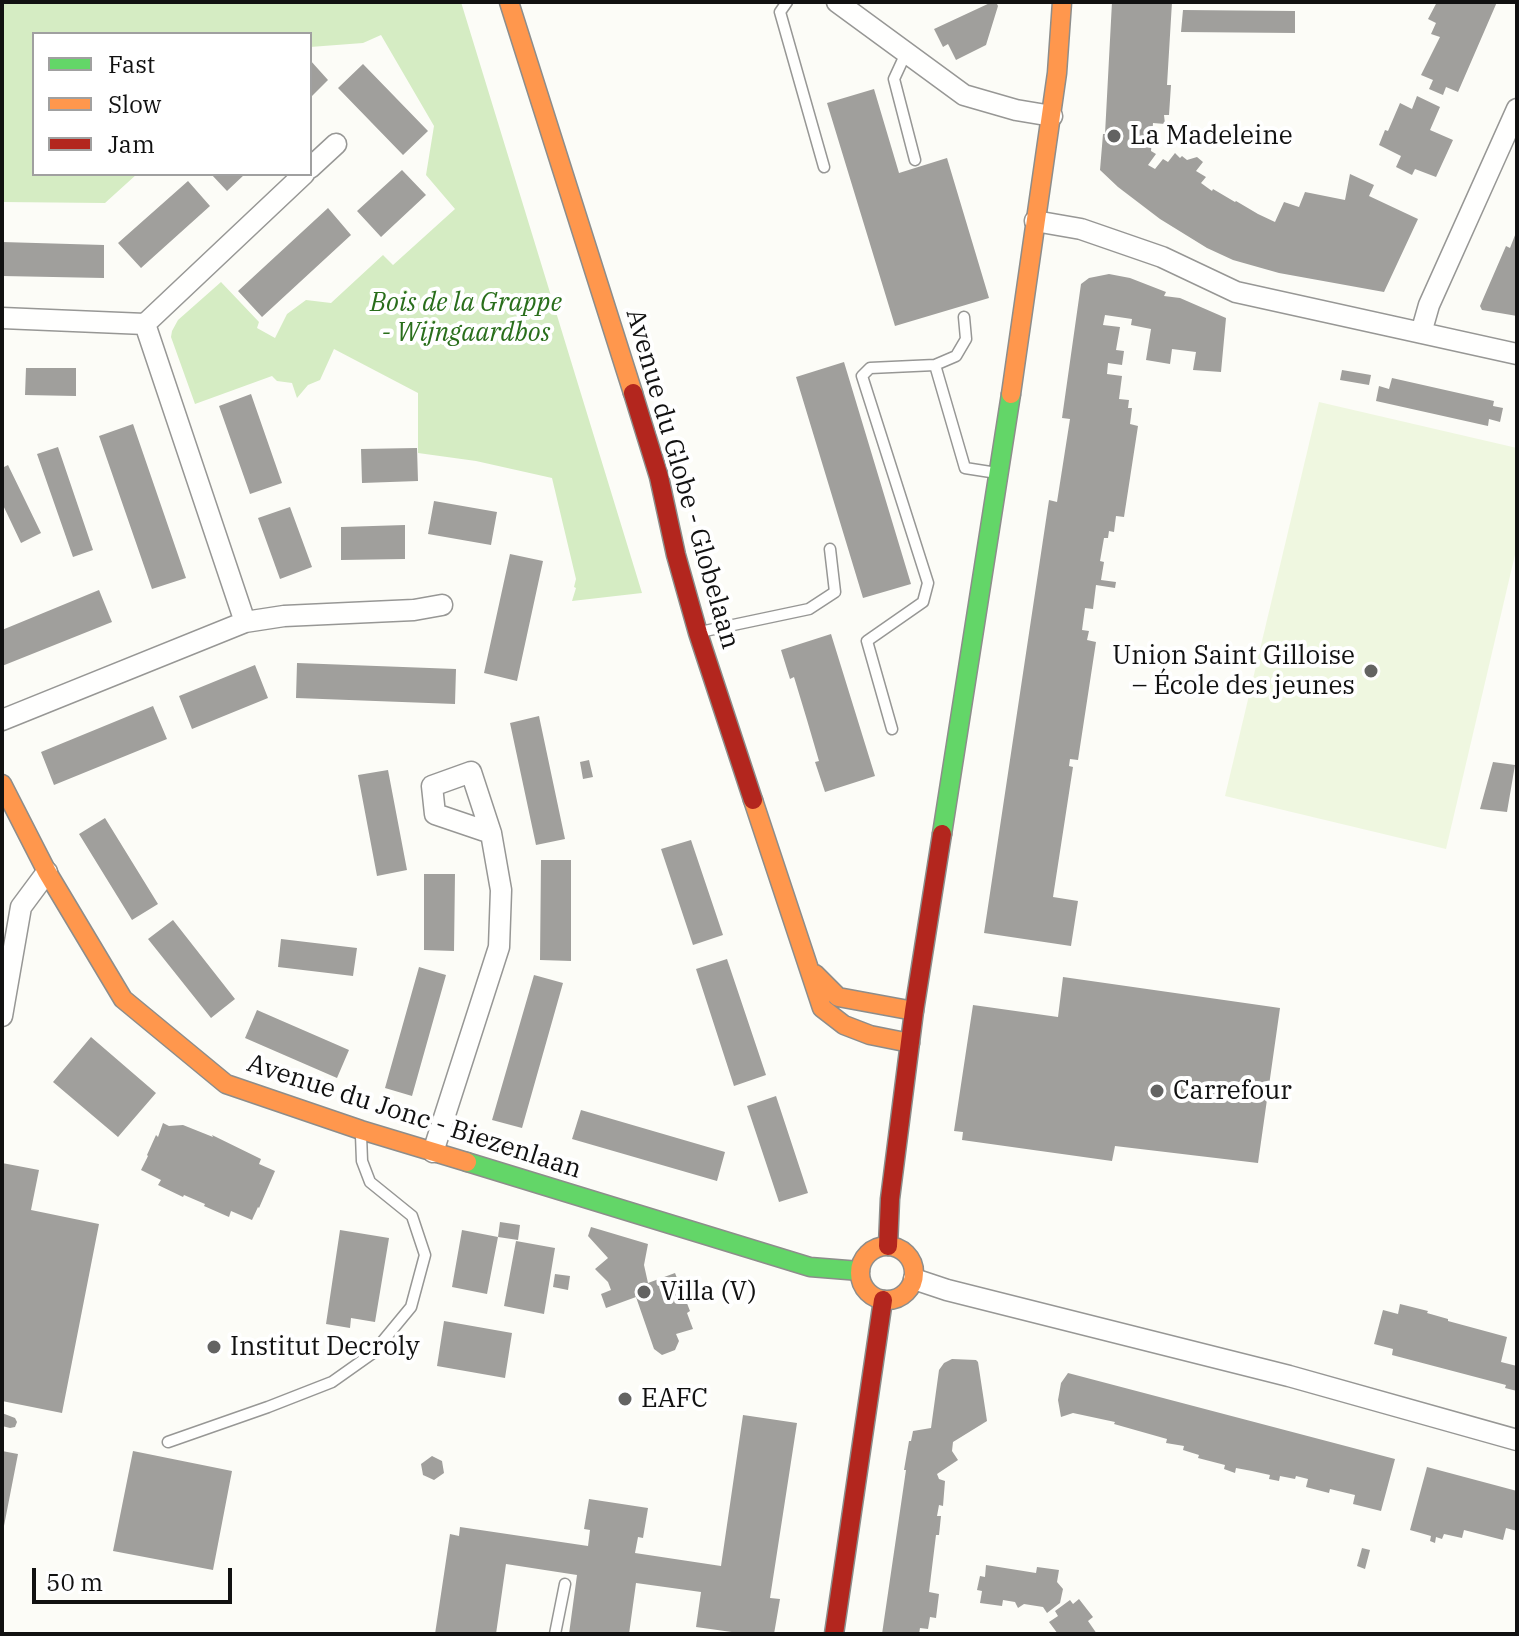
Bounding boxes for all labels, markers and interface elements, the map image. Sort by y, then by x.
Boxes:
legend [32,32,312,176]
text: Fast [108,48,155,80]
text: Slow [108,88,161,120]
place label: La Madeleine [1130,120,1293,152]
marker: La Madeleine [1105,127,1123,145]
text: Jam [108,128,155,160]
park label: Bois de la Grappe - Wijngaardbos [370,287,562,348]
street label: Avenue du Globe - Globelaan [618,305,746,653]
place label: Union Saint Gilloise – École des jeunes [1112,640,1355,702]
marker: Union Saint Gilloise – École des jeunes [1362,662,1380,680]
street label: Avenue du Jonc - Biezenlaan [243,1048,585,1186]
place label: Carrefour [1173,1075,1292,1107]
marker: Carrefour [1148,1082,1166,1100]
place label: Villa (V) [660,1276,756,1308]
marker: Villa (V) [635,1283,653,1301]
place label: Institut Decroly [230,1331,420,1363]
marker: Institut Decroly [205,1338,223,1356]
place label: EAFC [641,1383,708,1415]
marker: EAFC [616,1390,634,1408]
scale bar [36,1552,236,1602]
text: 50 m [46,1566,103,1598]

